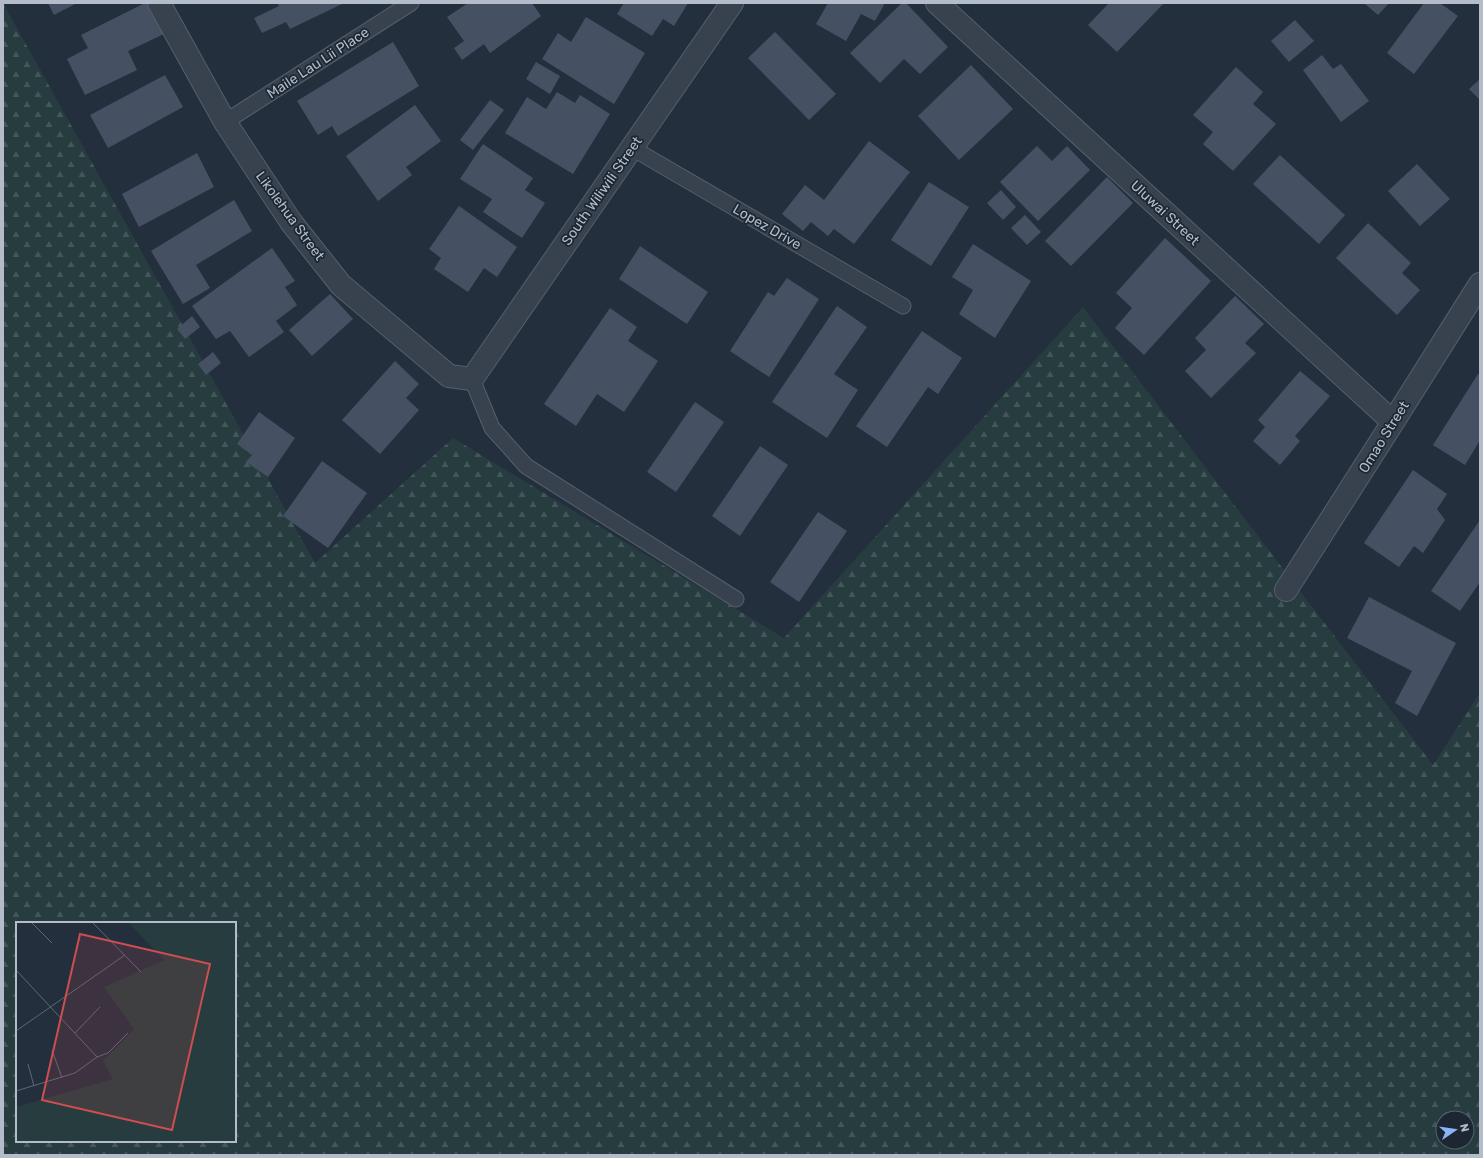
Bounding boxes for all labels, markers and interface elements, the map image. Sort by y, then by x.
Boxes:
street label: Maile Lau Lii Place [264,24,372,102]
street label: South Wiliwili Street [558,133,646,249]
street label: Likolehua Street [252,168,328,264]
street label: Uluwai Street [1127,177,1203,249]
street label: Lopez Drive [730,201,804,253]
street label: Omao Street [1355,397,1413,476]
inset map [16,922,236,1142]
north arrow [1435,1110,1475,1150]
text: N [1457,1123,1471,1133]

